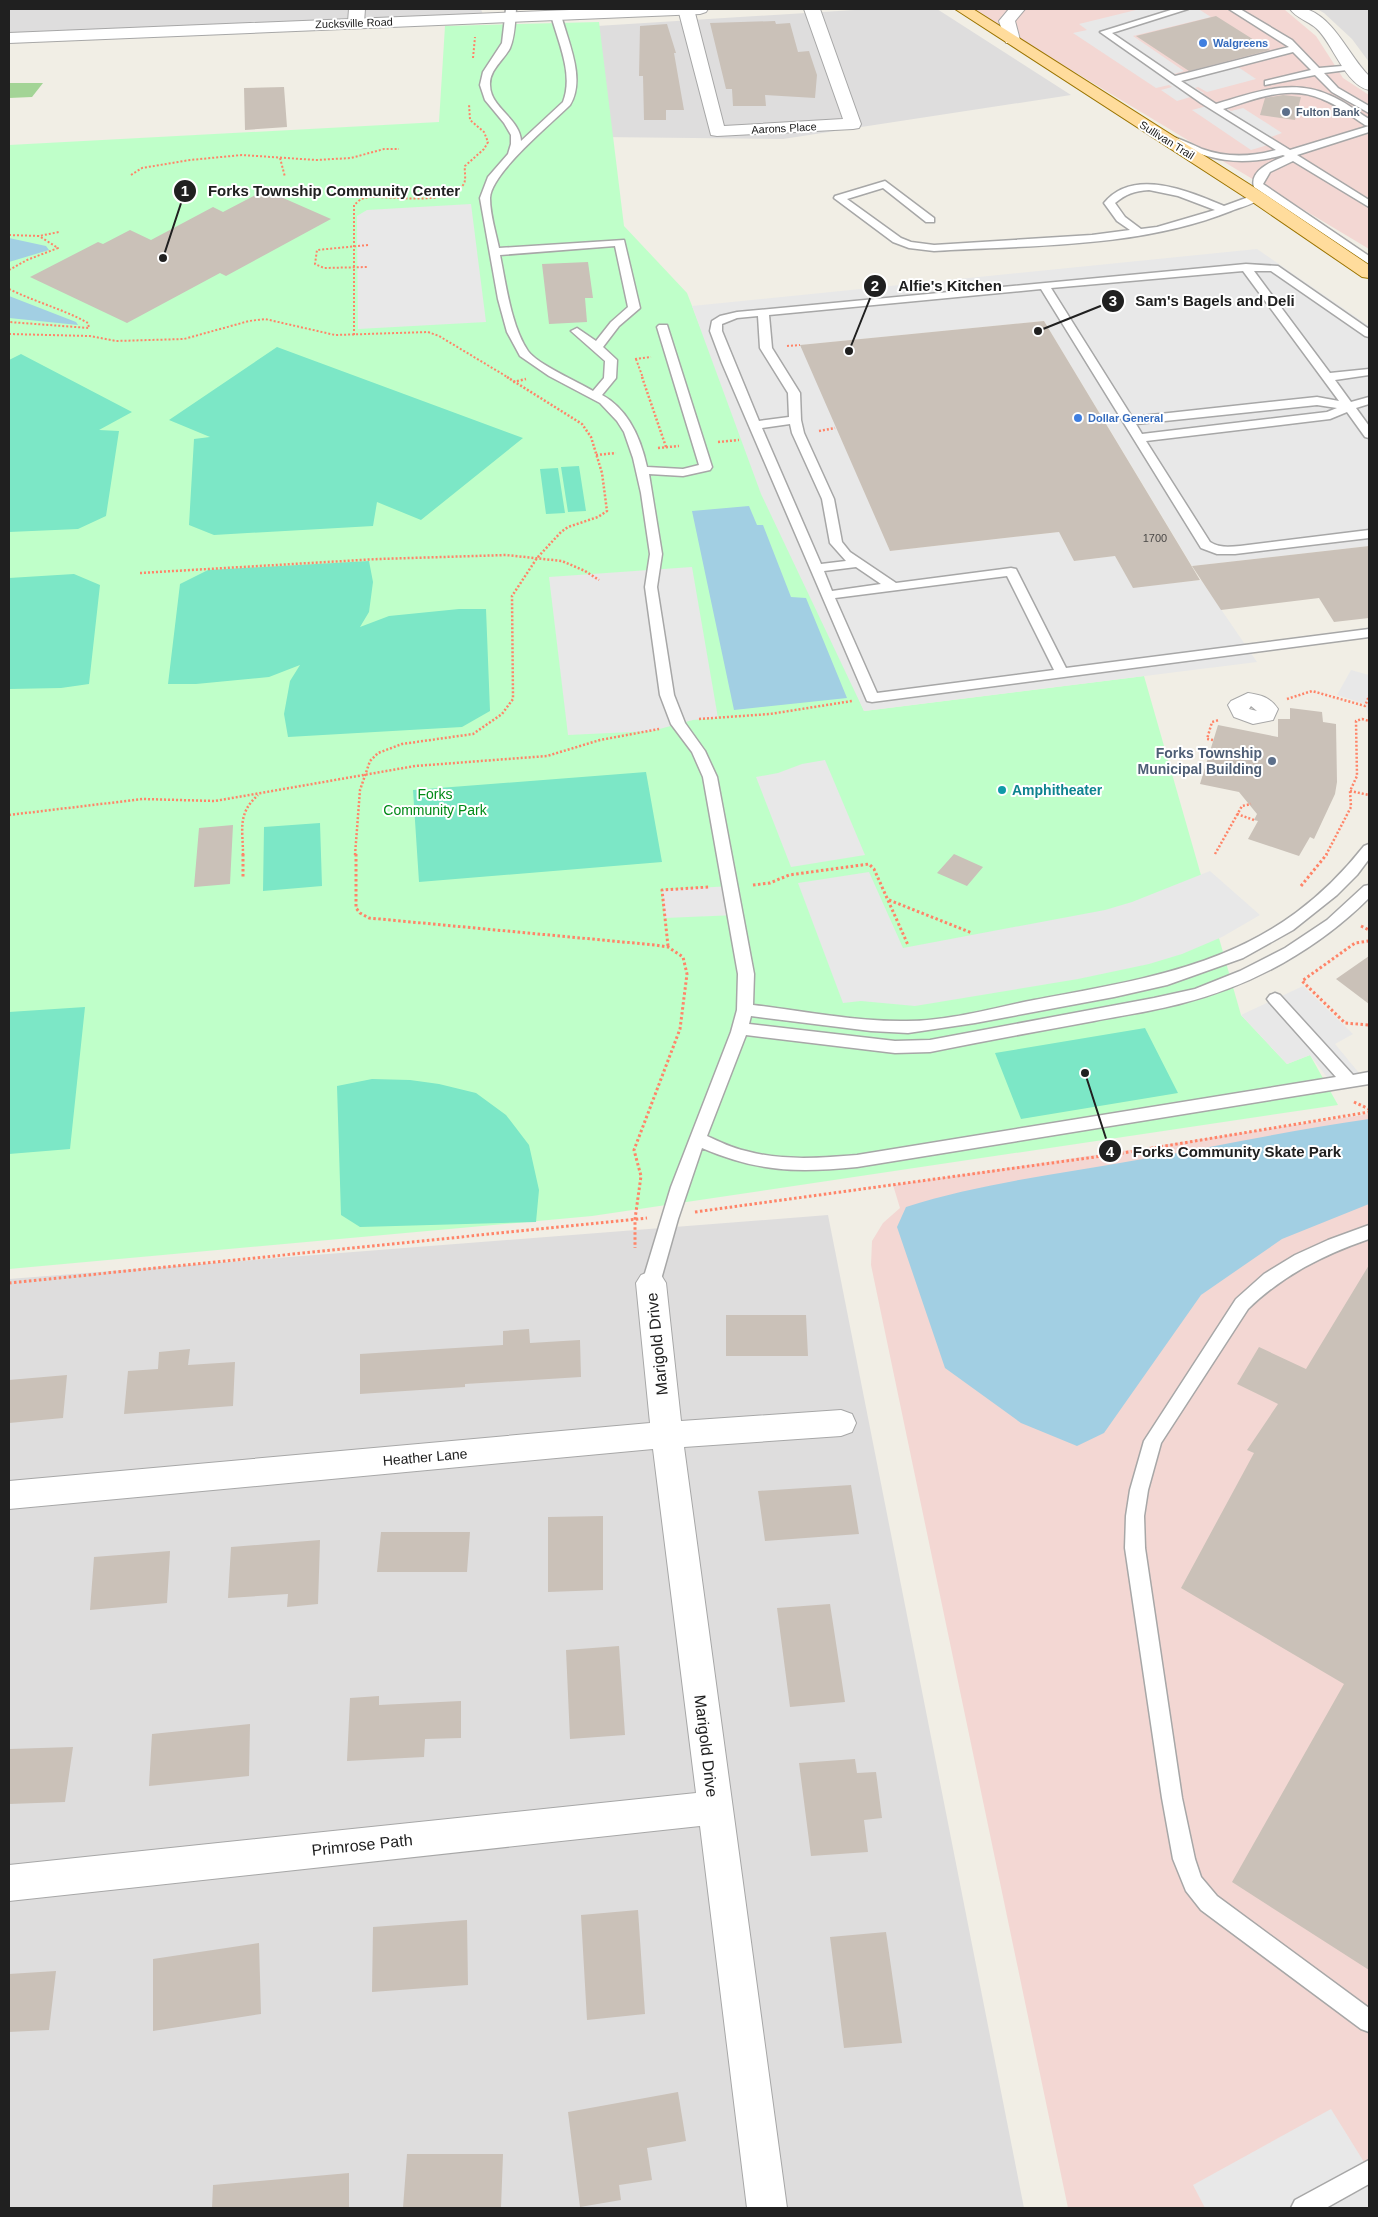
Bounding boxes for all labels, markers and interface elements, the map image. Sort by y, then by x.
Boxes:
street label: Zucksville Road [315,16,393,30]
marker: Walgreens [1197,37,1209,49]
place label: Walgreens [1213,37,1268,49]
marker: Fulton Bank [1280,106,1292,118]
place label: Fulton Bank [1296,106,1360,118]
street label: Sullivan Trail [1137,118,1197,162]
street label: Aarons Place [751,120,817,136]
callout: Forks Township Community Center [173,176,470,206]
text: 1 [181,182,189,199]
text: Forks Township Community Center [208,182,460,199]
callout: Alfie's Kitchen [863,271,1011,301]
text: 2 [871,277,879,294]
text: Alfie's Kitchen [898,277,1002,294]
callout: Sam's Bagels and Deli [1100,286,1305,316]
text: 3 [1109,292,1117,309]
text: Sam's Bagels and Deli [1135,292,1295,309]
marker: Dollar General [1072,412,1084,424]
place label: Dollar General [1088,412,1163,424]
house number: 1700 [1143,532,1167,544]
place label: Forks Township Municipal Building [1138,745,1262,777]
marker: Forks Township Municipal Building [1266,755,1278,767]
place label: Amphitheater [1012,782,1103,798]
marker: Amphitheater [996,784,1008,796]
park label: Forks Community Park [383,786,488,818]
callout: Forks Community Skate Park [1098,1136,1351,1166]
text: 4 [1106,1143,1115,1160]
text: Forks Community Skate Park [1133,1143,1342,1160]
street label: Marigold Drive [643,1292,671,1396]
street label: Heather Lane [382,1445,468,1469]
street label: Marigold Drive [691,1694,721,1798]
street label: Primrose Path [311,1831,413,1859]

